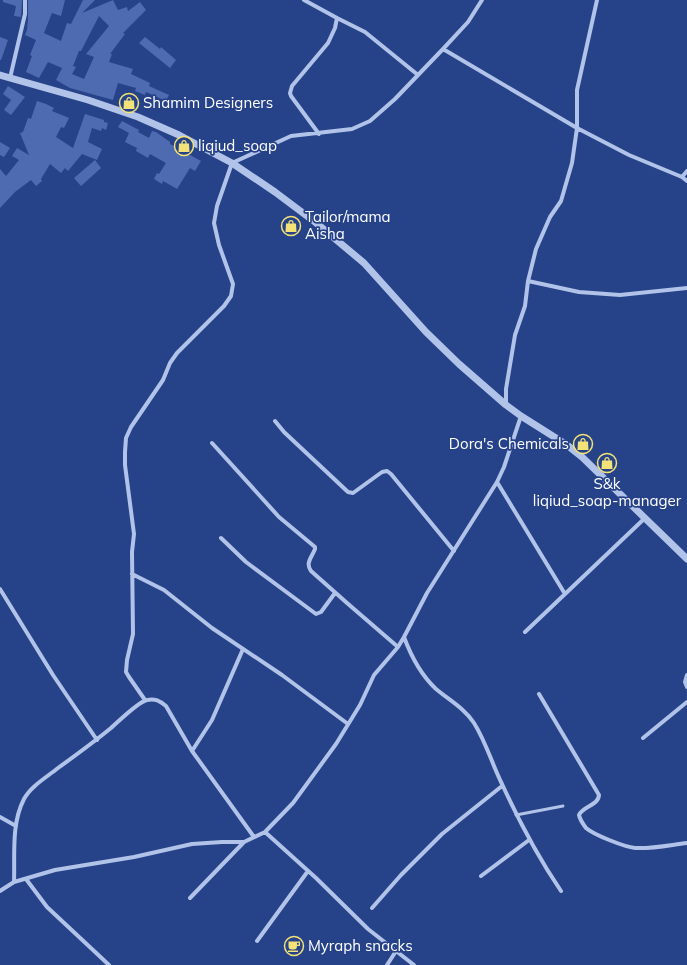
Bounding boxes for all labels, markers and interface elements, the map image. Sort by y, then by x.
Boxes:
shop icon: Shamim Designers [118,92,140,114]
place label: Shamim Designers [143,93,273,112]
shop icon: liqiud_soap [173,135,195,157]
place label: liqiud_soap [198,136,277,155]
place label: Tailor/mama Aisha [305,207,391,243]
shop icon: Tailor/mama Aisha [280,215,302,237]
shop icon: Dora's Chemicals [572,433,594,455]
place label: Dora's Chemicals [449,434,569,453]
shop icon: S&k liqiud_soap-manager [596,452,618,474]
place label: S&k liqiud_soap-manager [533,474,682,510]
cafe icon: Myraph snacks [283,935,305,957]
place label: Myraph snacks [308,936,413,955]

